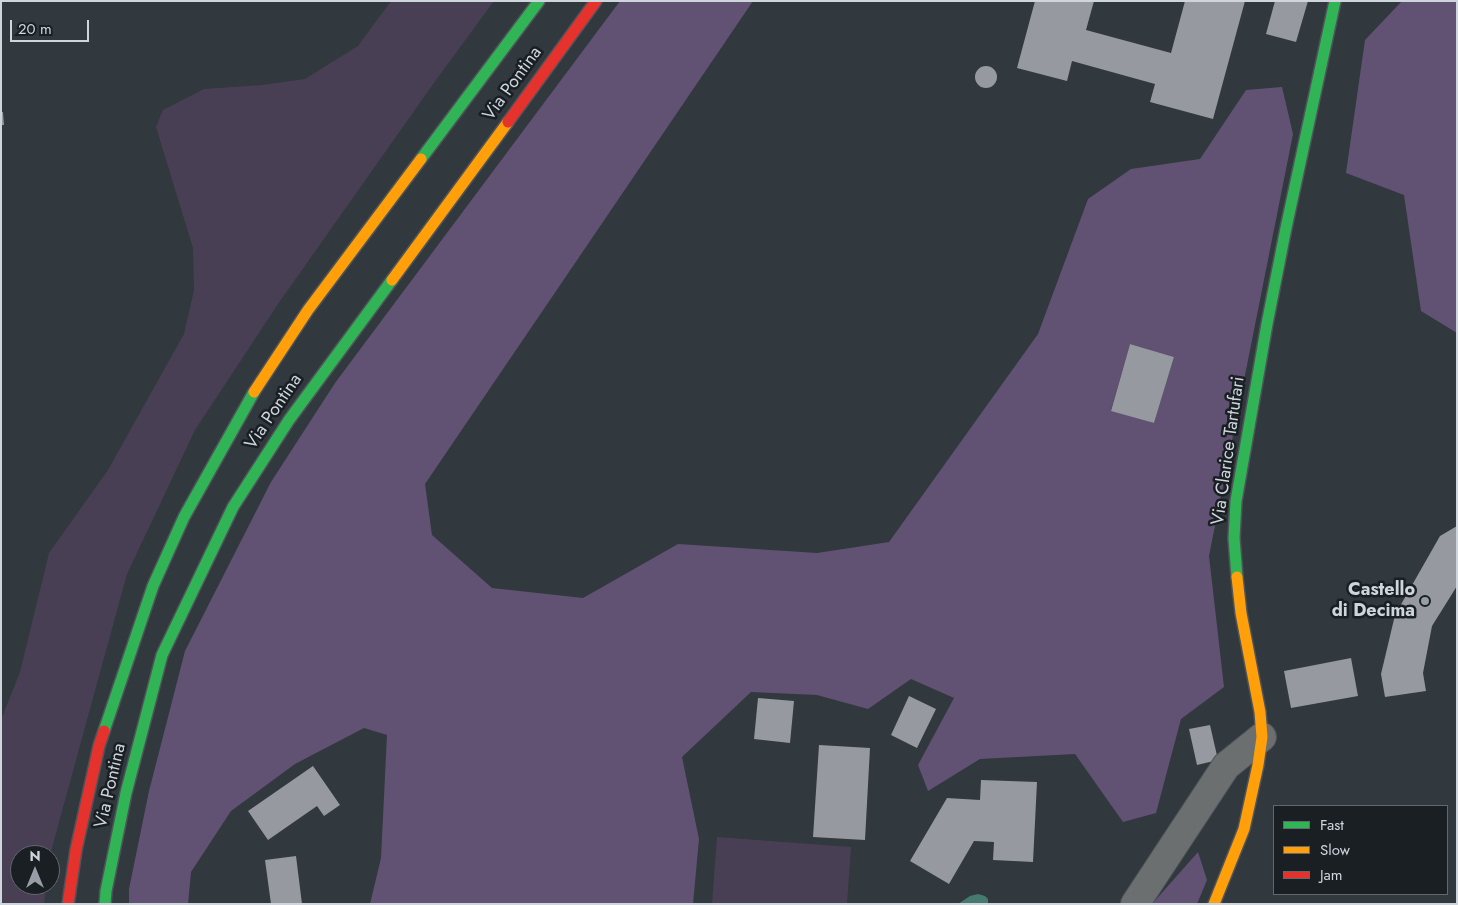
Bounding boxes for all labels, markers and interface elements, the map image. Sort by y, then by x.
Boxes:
scale bar [12,10,91,42]
text: 20 m [18,18,52,40]
street label: Via Pontina [479,43,547,125]
street label: Via Pontina [241,370,307,454]
street label: Via Clarice Tartufari [1208,375,1250,527]
place label: Castello di Decima [1332,580,1415,622]
marker: Castello di Decima [1419,595,1431,607]
street label: Via Pontina [91,742,131,830]
legend [1273,805,1448,895]
text: Fast [1320,814,1344,836]
text: Slow [1320,839,1350,861]
north arrow [10,845,60,895]
text: N [29,846,41,866]
text: Jam [1320,864,1343,886]

